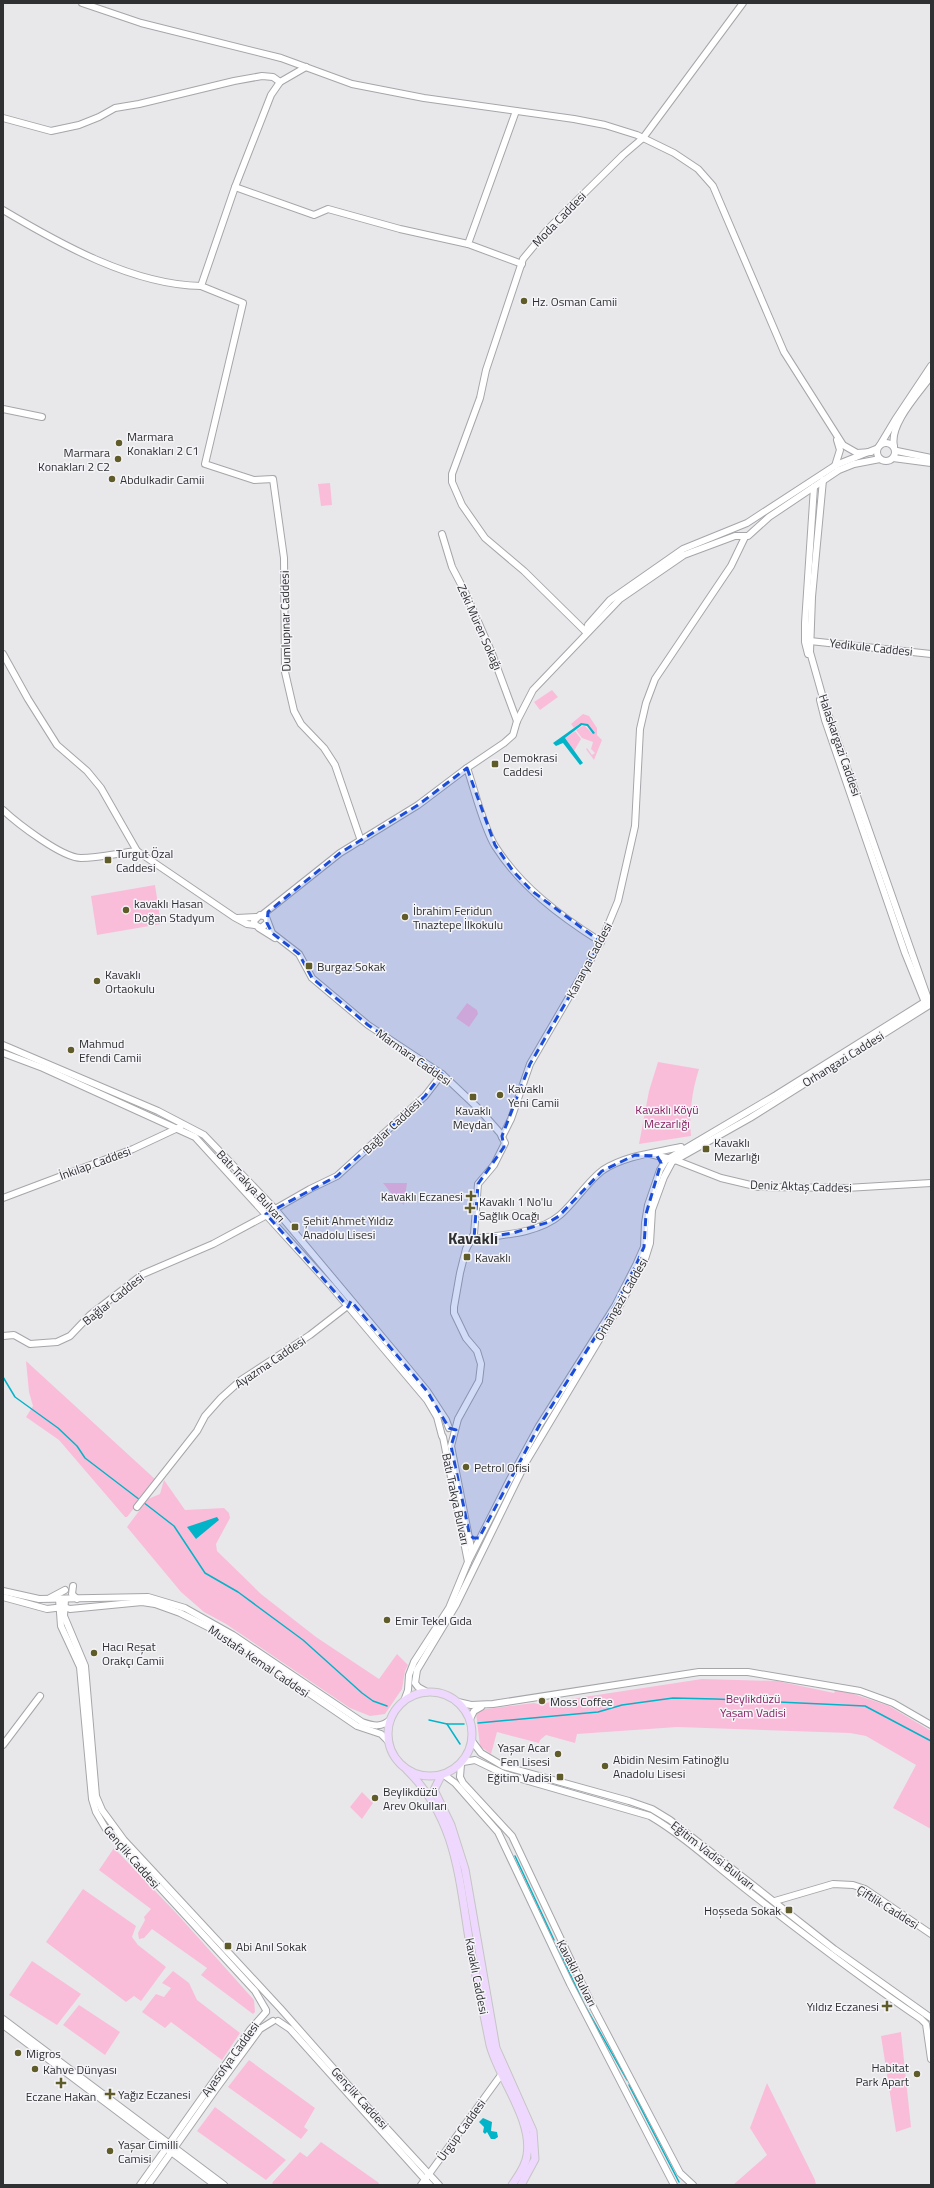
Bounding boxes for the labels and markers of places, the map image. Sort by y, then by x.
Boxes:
place label: Hz. Osman Camii [532,292,617,311]
marker: Hz. Osman Camii [519,296,529,306]
place label: Marmara Konakları 2 C1 [127,427,199,460]
marker: Marmara Konakları 2 C1 [114,438,124,448]
place label: Marmara Konakları 2 C2 [38,443,110,476]
marker: Marmara Konakları 2 C2 [113,454,123,464]
place label: Abdulkadir Camii [120,470,204,489]
marker: Abdulkadir Camii [107,474,117,484]
place label: Demokrasi Caddesi [503,748,557,781]
marker: Demokrasi Caddesi [490,759,500,769]
place label: Turgut Özal Caddesi [116,844,173,877]
marker: Turgut Özal Caddesi [103,855,113,865]
place label: kavaklı Hasan Doğan Stadyum [134,894,215,927]
place label: İbrahim Feridun Tınaztepe İlkokulu [413,901,503,934]
marker: kavaklı Hasan Doğan Stadyum [121,905,131,915]
marker: İbrahim Feridun Tınaztepe İlkokulu [400,912,410,922]
place label: Burgaz Sokak [317,957,386,976]
marker: Burgaz Sokak [304,961,314,971]
place label: Kavaklı Ortaokulu [105,965,155,998]
marker: Kavaklı Ortaokulu [92,976,102,986]
place label: Mahmud Efendi Camii [79,1034,141,1067]
marker: Mahmud Efendi Camii [66,1045,76,1055]
place label: Kavaklı Yeni Camii [508,1079,559,1112]
marker: Kavaklı Yeni Camii [495,1090,505,1100]
marker: Kavaklı Meydan [468,1092,478,1102]
place label: Kavaklı Meydan [453,1101,493,1134]
place label: Kavaklı Mezarlığı [714,1133,760,1166]
marker: Kavaklı Mezarlığı [701,1144,711,1154]
place label: Kavaklı Eczanesi [381,1187,463,1206]
marker: Kavaklı Eczanesi [466,1191,476,1201]
place label: Kavaklı 1 No'lu Sağlık Ocağı [479,1192,552,1225]
marker: Kavaklı 1 No'lu Sağlık Ocağı [464,1202,476,1214]
place label: Şehit Ahmet Yıldız Anadolu Lisesi [303,1211,394,1244]
marker: Şehit Ahmet Yıldız Anadolu Lisesi [290,1222,300,1232]
place label: Kavaklı [475,1248,511,1267]
marker: Kavaklı [462,1252,472,1262]
place label: Petrol Ofisi [474,1458,530,1477]
marker: Petrol Ofisi [461,1462,471,1472]
place label: Emir Tekel Gıda [395,1611,472,1630]
marker: Emir Tekel Gıda [382,1615,392,1625]
place label: Hacı Reşat Orakçı Camii [102,1637,164,1670]
marker: Hacı Reşat Orakçı Camii [89,1648,99,1658]
place label: Moss Coffee [550,1692,613,1711]
marker: Moss Coffee [537,1696,547,1706]
place label: Yaşar Acar Fen Lisesi [497,1738,550,1771]
marker: Yaşar Acar Fen Lisesi [553,1749,563,1759]
place label: Abidin Nesim Fatinoğlu Anadolu Lisesi [613,1750,729,1783]
marker: Abidin Nesim Fatinoğlu Anadolu Lisesi [600,1761,610,1771]
place label: Eğitim Vadisi [487,1768,552,1787]
marker: Eğitim Vadisi [555,1772,565,1782]
place label: Beylikdüzü Arev Okulları [383,1782,447,1815]
marker: Beylikdüzü Arev Okulları [370,1793,380,1803]
place label: Hoşseda Sokak [704,1901,781,1920]
marker: Hoşseda Sokak [784,1905,794,1915]
place label: Abi Anıl Sokak [236,1937,307,1956]
marker: Abi Anıl Sokak [223,1941,233,1951]
place label: Yıldız Eczanesi [807,1997,879,2016]
marker: Yıldız Eczanesi [882,2001,892,2011]
place label: Migros [26,2044,61,2063]
marker: Migros [13,2048,23,2058]
place label: Habitat Park Apart [856,2058,910,2091]
place label: Kahve Dünyası [43,2060,117,2079]
marker: Kahve Dünyası [30,2064,40,2074]
marker: Habitat Park Apart [912,2069,922,2079]
marker: Eczane Hakan [56,2078,66,2088]
place label: Yağız Eczanesi [118,2085,191,2104]
place label: Eczane Hakan [26,2087,96,2106]
marker: Yağız Eczanesi [105,2089,115,2099]
place label: Yaşar Cimilli Camisi [118,2135,178,2168]
marker: Yaşar Cimilli Camisi [105,2146,115,2156]

